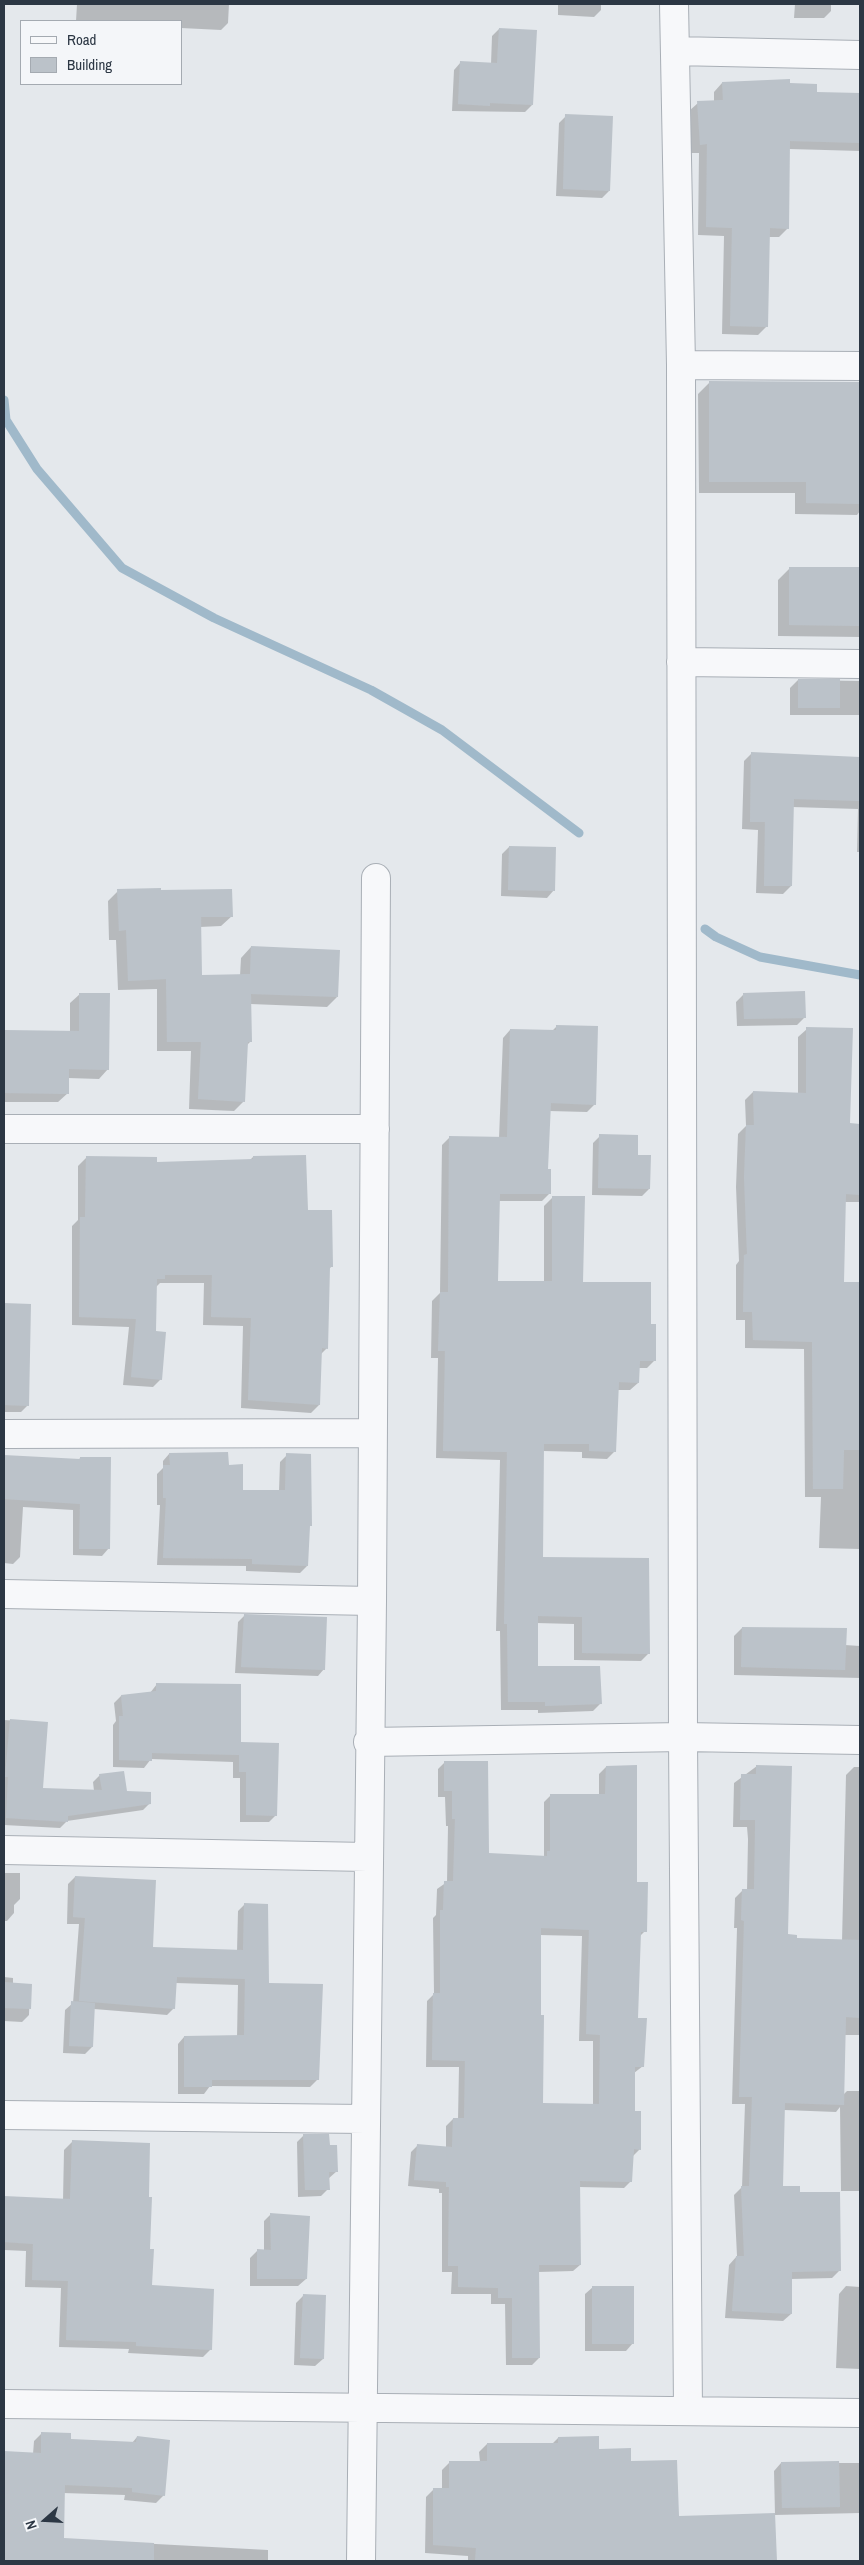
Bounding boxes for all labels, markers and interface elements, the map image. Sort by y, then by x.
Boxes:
legend [20,20,182,85]
text: Road [67,29,96,50]
text: Building [67,54,112,75]
north arrow [20,2495,70,2545]
text: N [21,2518,41,2532]

